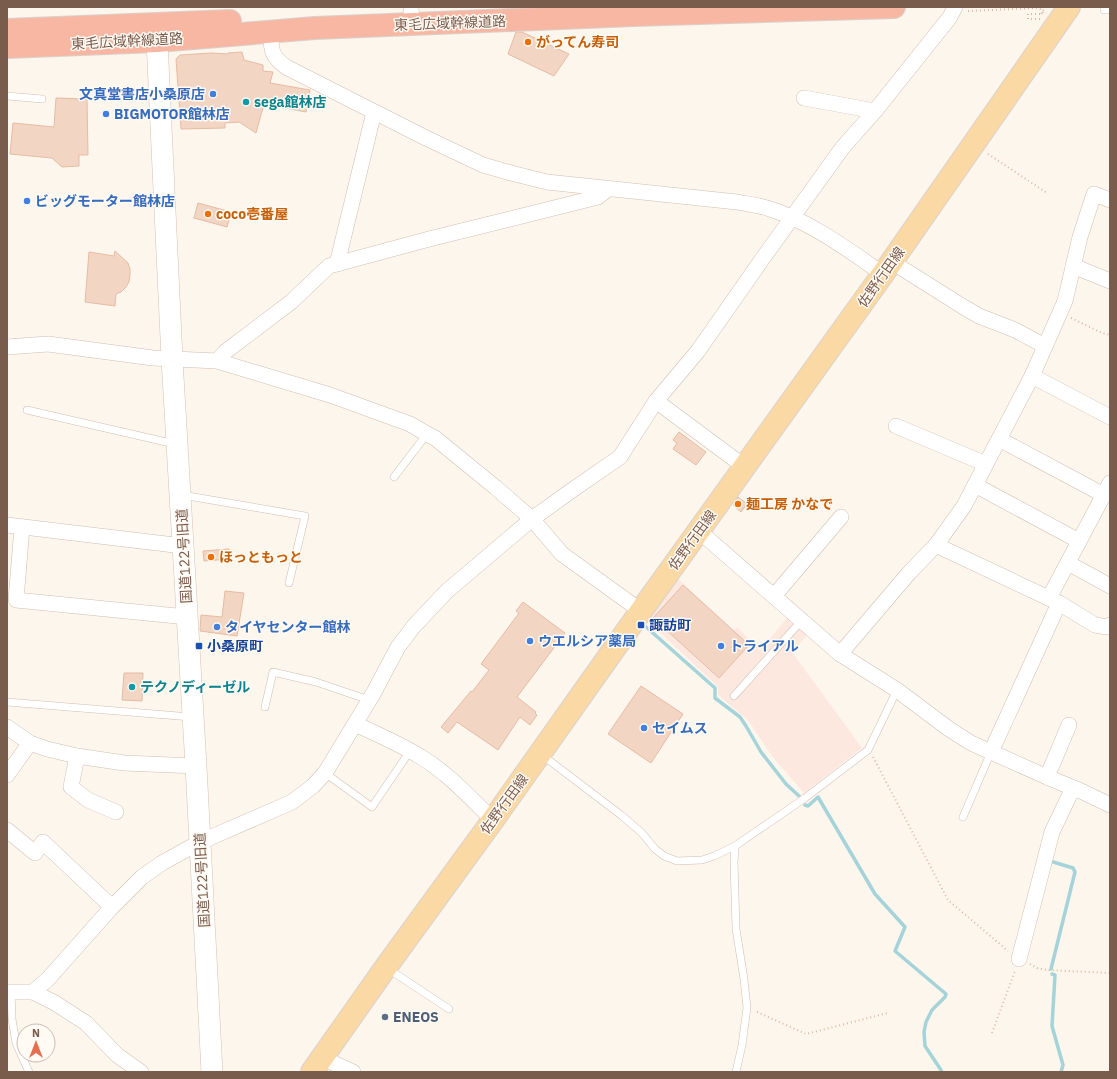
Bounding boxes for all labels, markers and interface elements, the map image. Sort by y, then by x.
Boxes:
street label: 東毛広域幹線道路 [394,12,506,34]
street label: 東毛広域幹線道路 [71,29,183,53]
place label: がってん寿司 [536,33,619,51]
marker: がってん寿司 [523,37,533,47]
place label: 文真堂書店小桑原店 [79,85,205,103]
marker: 文真堂書店小桑原店 [208,89,218,99]
place label: sega館林店 [254,93,327,111]
marker: sega館林店 [241,97,251,107]
place label: BIGMOTOR館林店 [114,105,230,123]
marker: BIGMOTOR館林店 [101,109,111,119]
place label: ビッグモーター館林店 [35,192,175,210]
marker: ビッグモーター館林店 [22,196,32,206]
place label: coco壱番屋 [216,205,288,223]
marker: coco壱番屋 [203,209,213,219]
street label: 佐野行田線 [854,243,908,311]
place label: 麺工房 かなで [746,495,833,513]
marker: 麺工房 かなで [733,499,743,509]
street label: 佐野行田線 [664,506,720,574]
street label: 国道122号旧道 [173,508,195,604]
place label: ほっともっと [219,548,303,566]
marker: ほっともっと [206,552,216,562]
place label: 諏訪町 [649,616,691,634]
place label: タイヤセンター館林 [225,618,351,636]
marker: 諏訪町 [636,620,646,630]
marker: タイヤセンター館林 [212,622,222,632]
place label: ウエルシア薬局 [538,632,636,650]
marker: ウエルシア薬局 [525,636,535,646]
place label: 小桑原町 [207,637,263,655]
place label: トライアル [729,637,799,655]
marker: 小桑原町 [194,641,204,651]
marker: トライアル [716,641,726,651]
place label: テクノディーゼル [140,678,250,696]
marker: テクノディーゼル [127,682,137,692]
place label: セイムス [652,719,708,737]
marker: セイムス [639,723,649,733]
street label: 佐野行田線 [476,770,532,838]
street label: 国道122号旧道 [191,832,213,928]
place label: ENEOS [393,1008,439,1026]
marker: ENEOS [380,1012,390,1022]
north arrow [16,1023,56,1063]
text: N [32,1026,40,1040]

